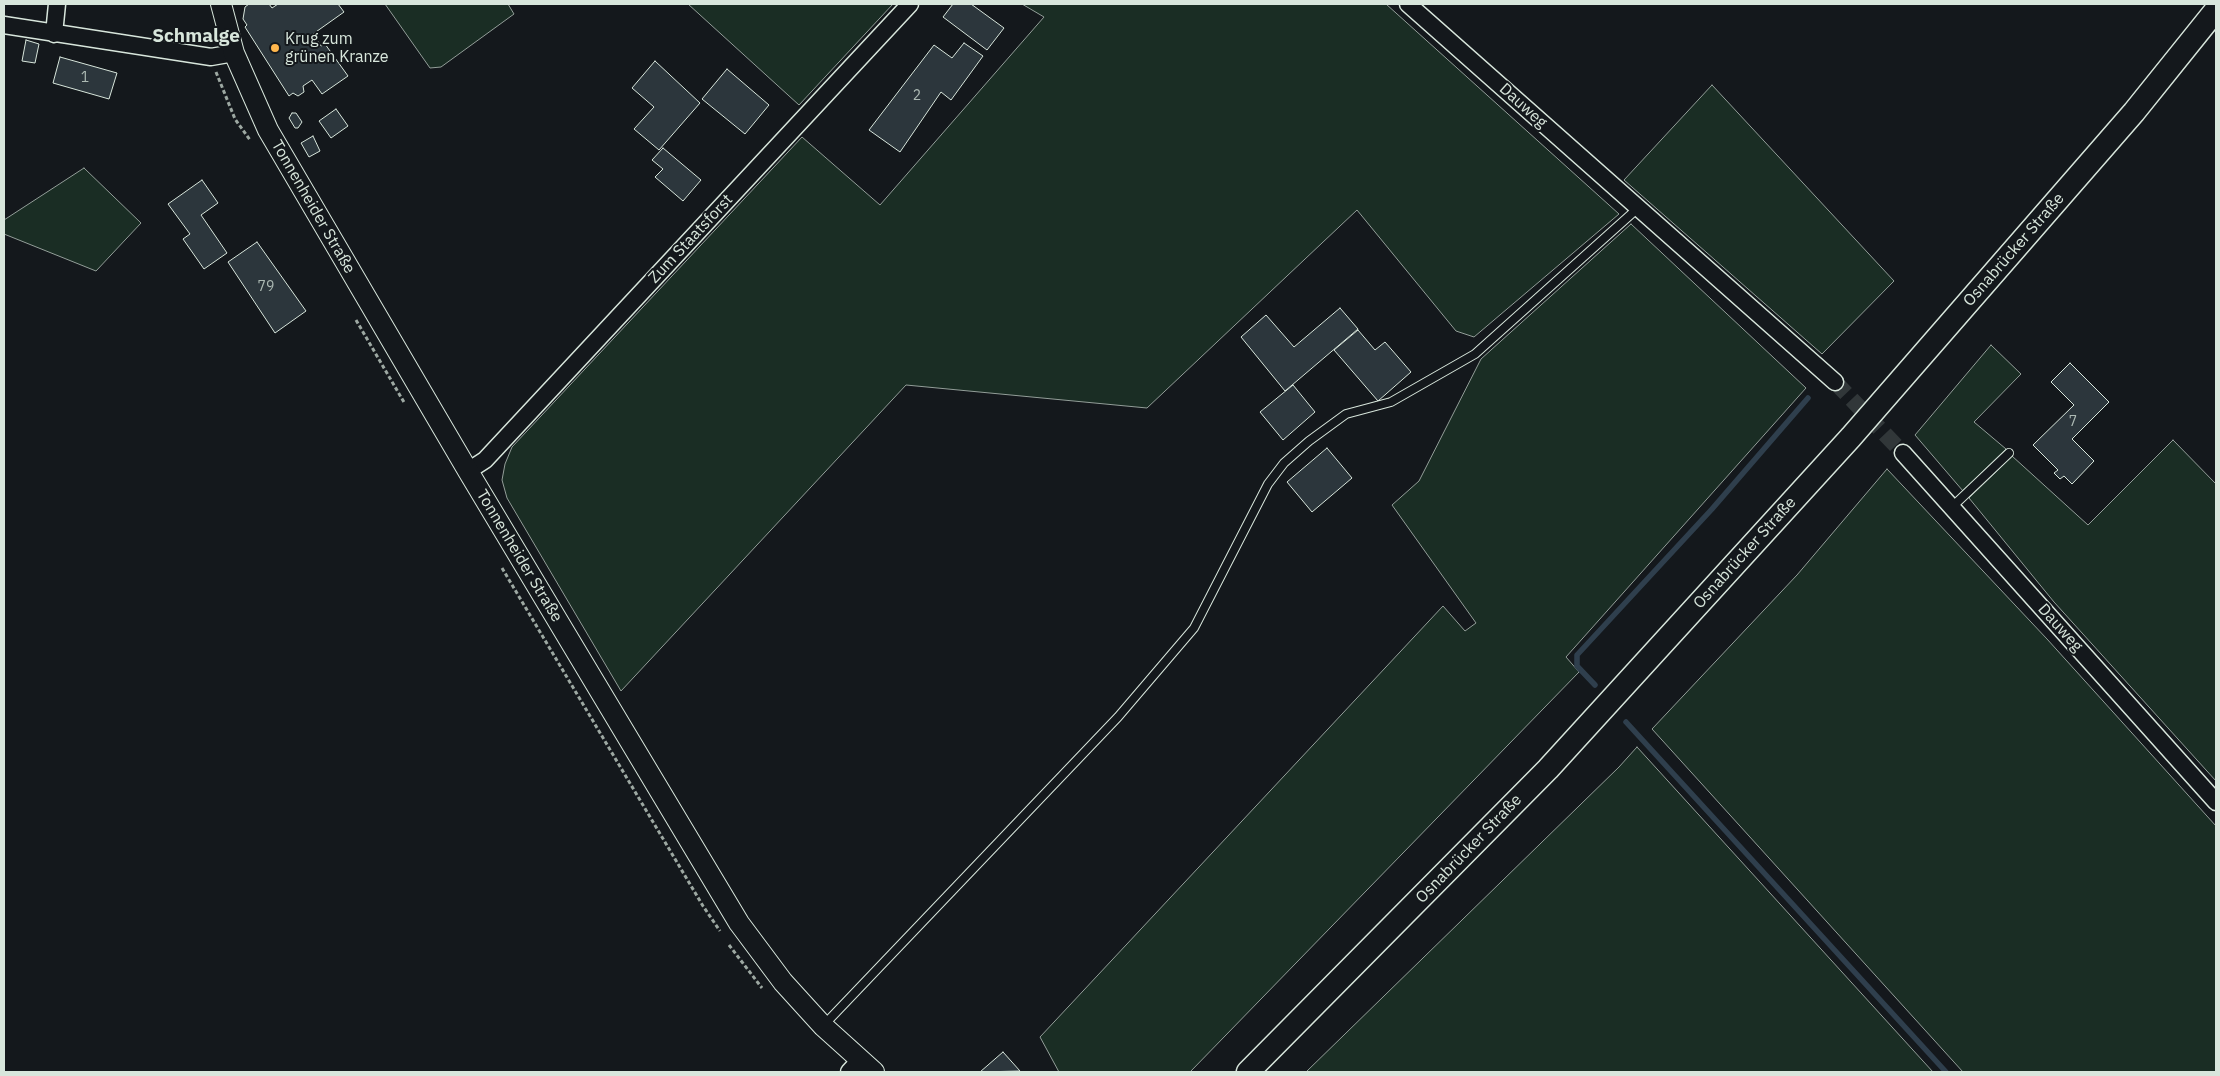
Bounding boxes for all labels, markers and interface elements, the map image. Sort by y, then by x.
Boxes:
district label: Schmalge [152,26,240,48]
place label: Krug zum grünen Kranze [285,29,389,67]
marker: Krug zum grünen Kranze [269,42,281,54]
house number: 1 [81,70,89,86]
street label: Dauweg [1495,80,1551,132]
house number: 2 [913,88,921,104]
street label: Tonnenheider Straße [267,137,359,277]
street label: Osnabrücker Straße [1960,189,2068,311]
street label: Zum Staatsforst [645,191,737,287]
house number: 79 [258,279,274,295]
house number: 7 [2069,414,2077,430]
street label: Tonnenheider Straße [472,486,566,626]
street label: Osnabrücker Straße [1690,493,1800,613]
street label: Dauweg [2034,600,2086,656]
street label: Osnabrücker Straße [1412,791,1526,907]

